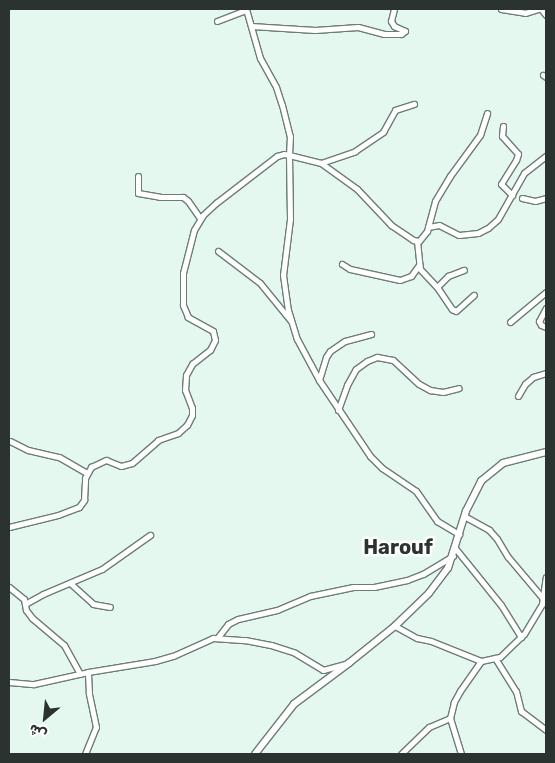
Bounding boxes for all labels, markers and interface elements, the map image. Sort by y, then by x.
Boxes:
district label: Harouf [363,535,433,559]
north arrow [20,693,70,743]
text: ش [26,720,50,743]

